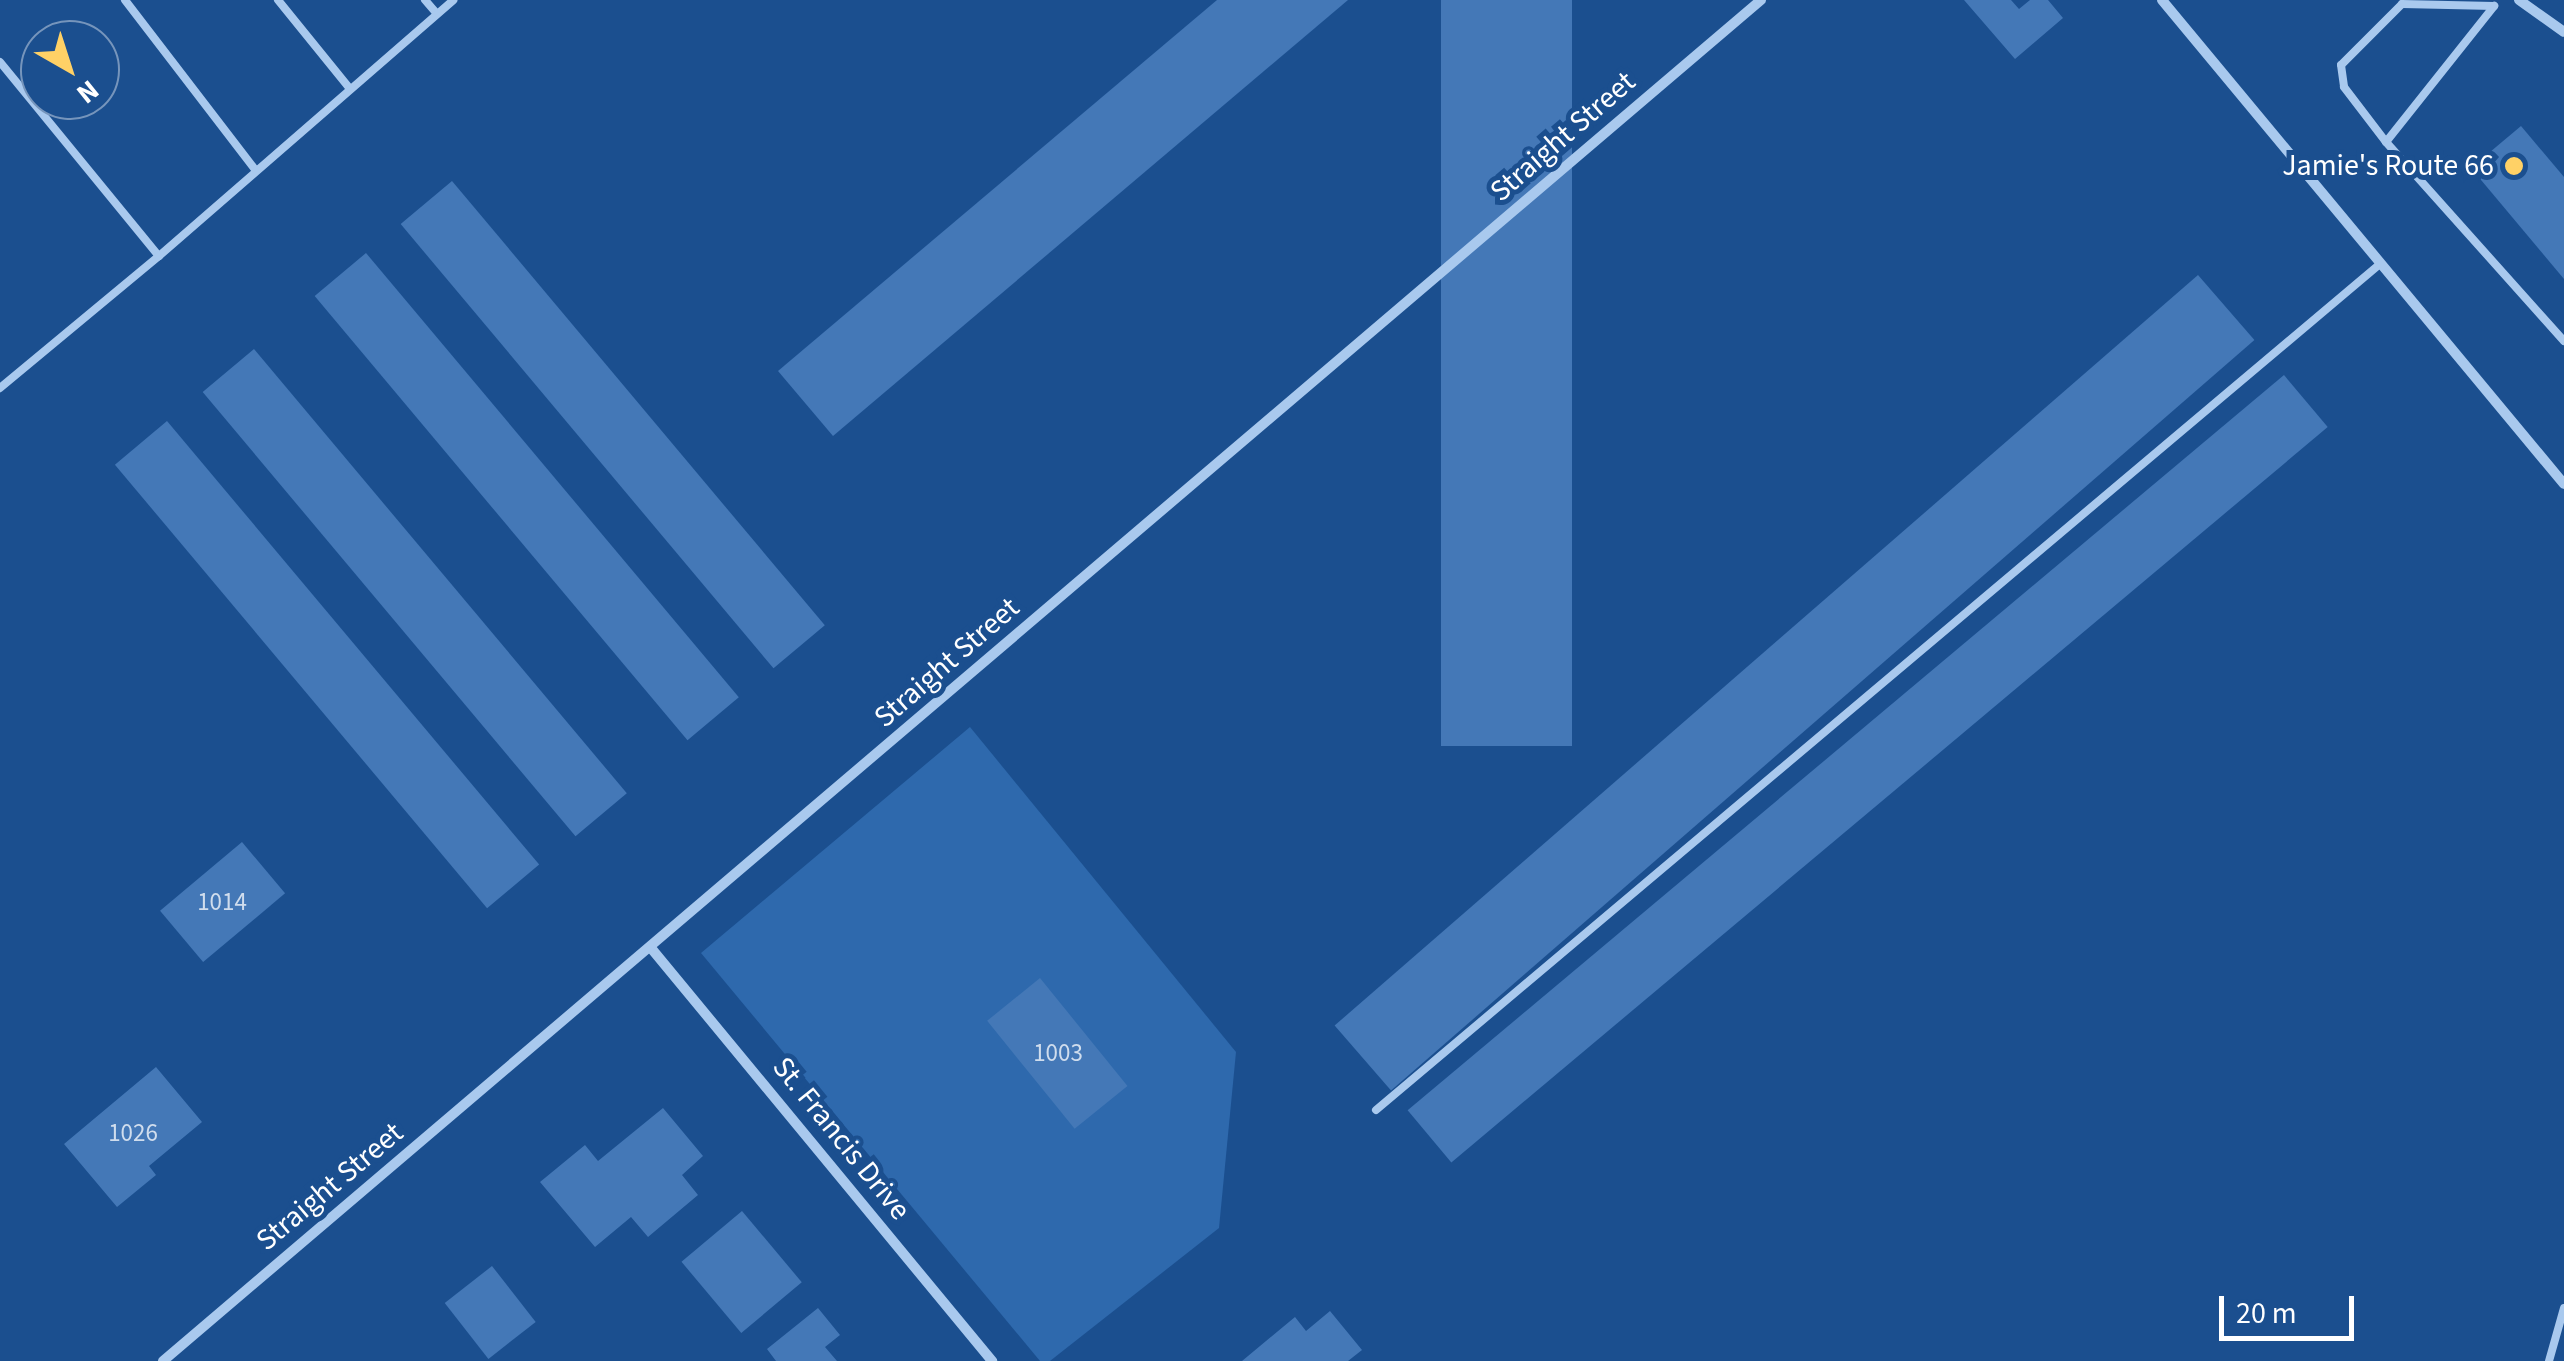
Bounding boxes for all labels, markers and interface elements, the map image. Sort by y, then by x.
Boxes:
north arrow [20,20,120,120]
street label: Straight Street [1483,64,1643,210]
text: N [68,70,107,113]
place label: Jamie's Route 66 [2282,148,2494,184]
marker: Jamie's Route 66 [2503,155,2525,177]
street label: Straight Street [867,590,1027,736]
house number: 1014 [197,887,247,917]
house number: 1003 [1033,1038,1083,1068]
street label: St. Francis Drive [764,1050,918,1228]
street label: Straight Street [249,1115,411,1259]
house number: 1026 [108,1118,158,1148]
scale bar [2224,1276,2359,1338]
text: 20 m [2236,1292,2297,1335]

